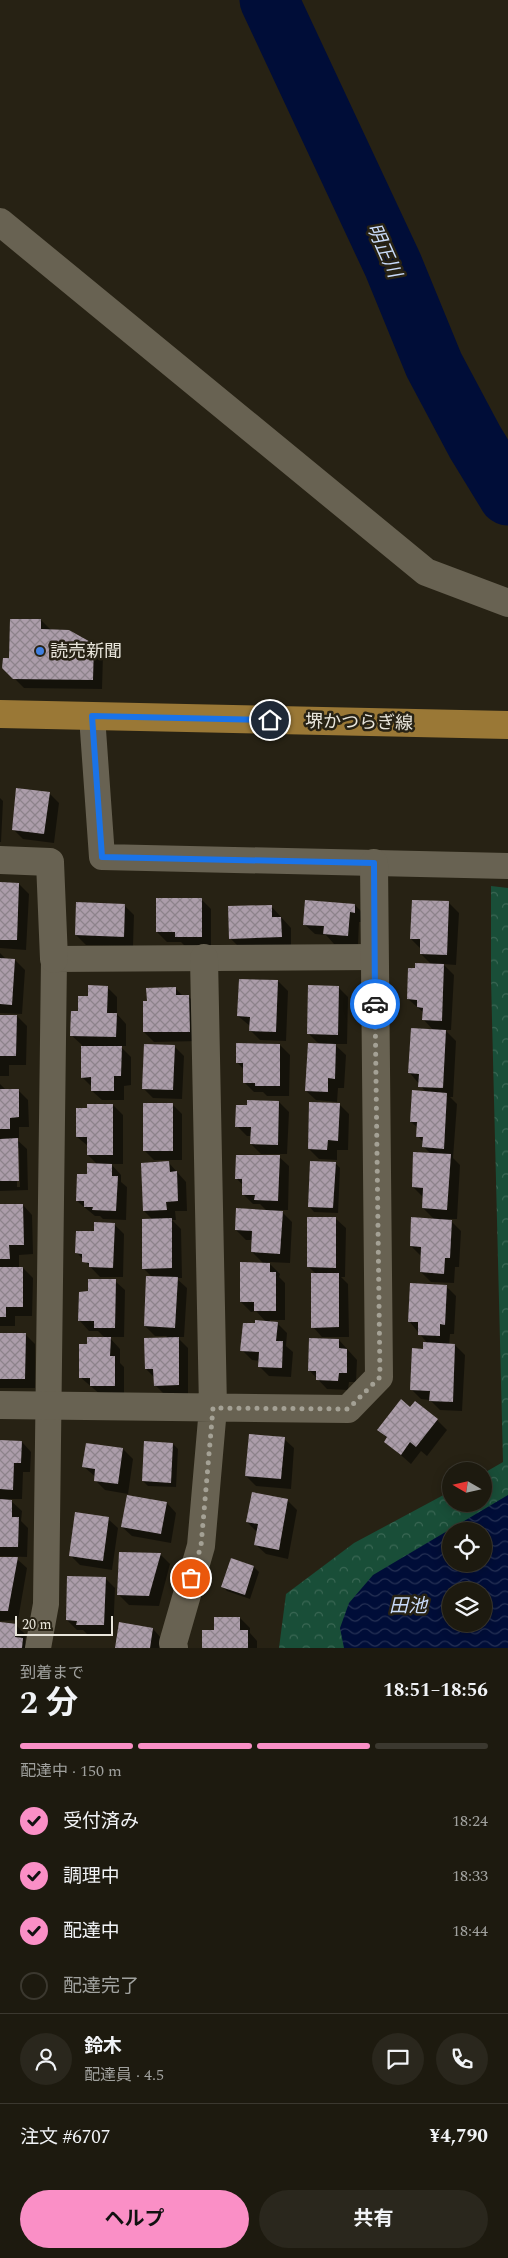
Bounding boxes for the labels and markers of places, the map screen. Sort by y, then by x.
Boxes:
place label: 読売新聞 [50,638,122,665]
marker: 読売新聞 [34,645,46,657]
pin [249,699,291,741]
pin [170,1557,212,1599]

